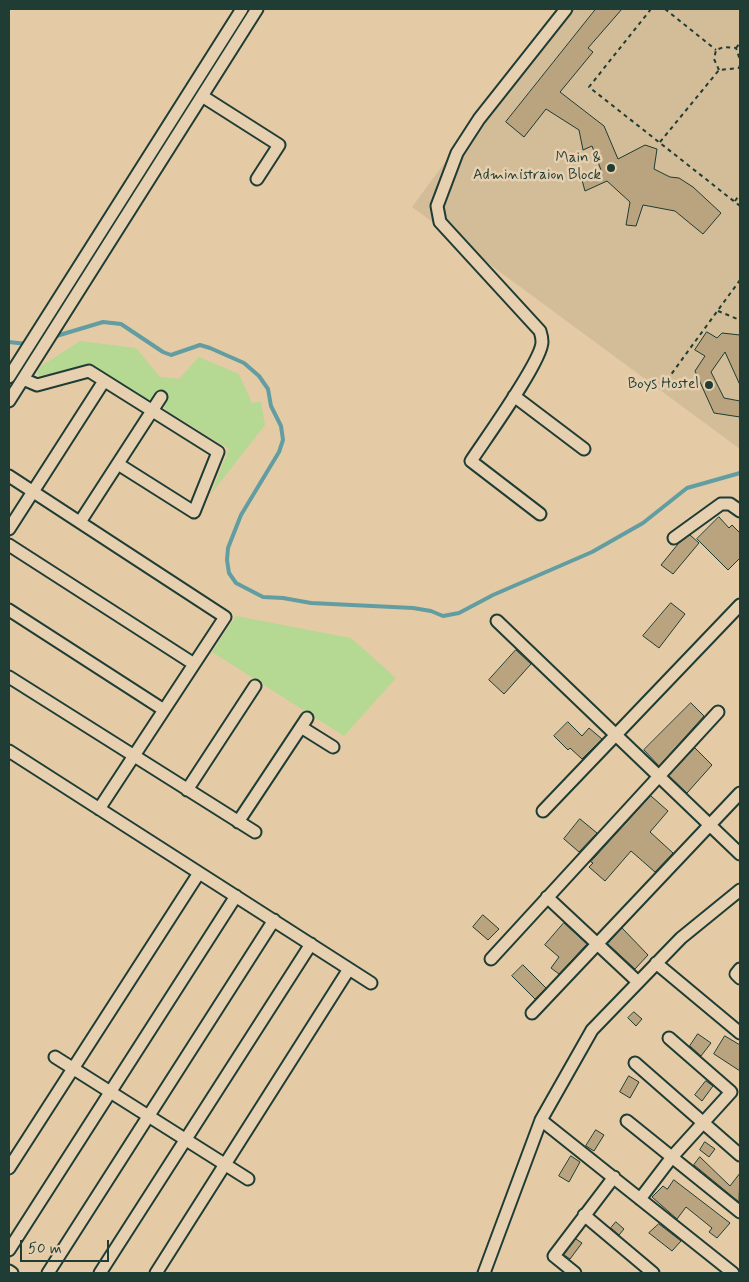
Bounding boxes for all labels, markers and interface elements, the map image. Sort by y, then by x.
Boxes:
place label: Main & Administraion Block [473,150,601,185]
marker: Main & Administraion Block [605,162,617,174]
place label: Boys Hostel [628,376,699,394]
marker: Boys Hostel [703,379,715,391]
scale bar [22,1230,111,1262]
text: 50 m [28,1239,62,1259]

